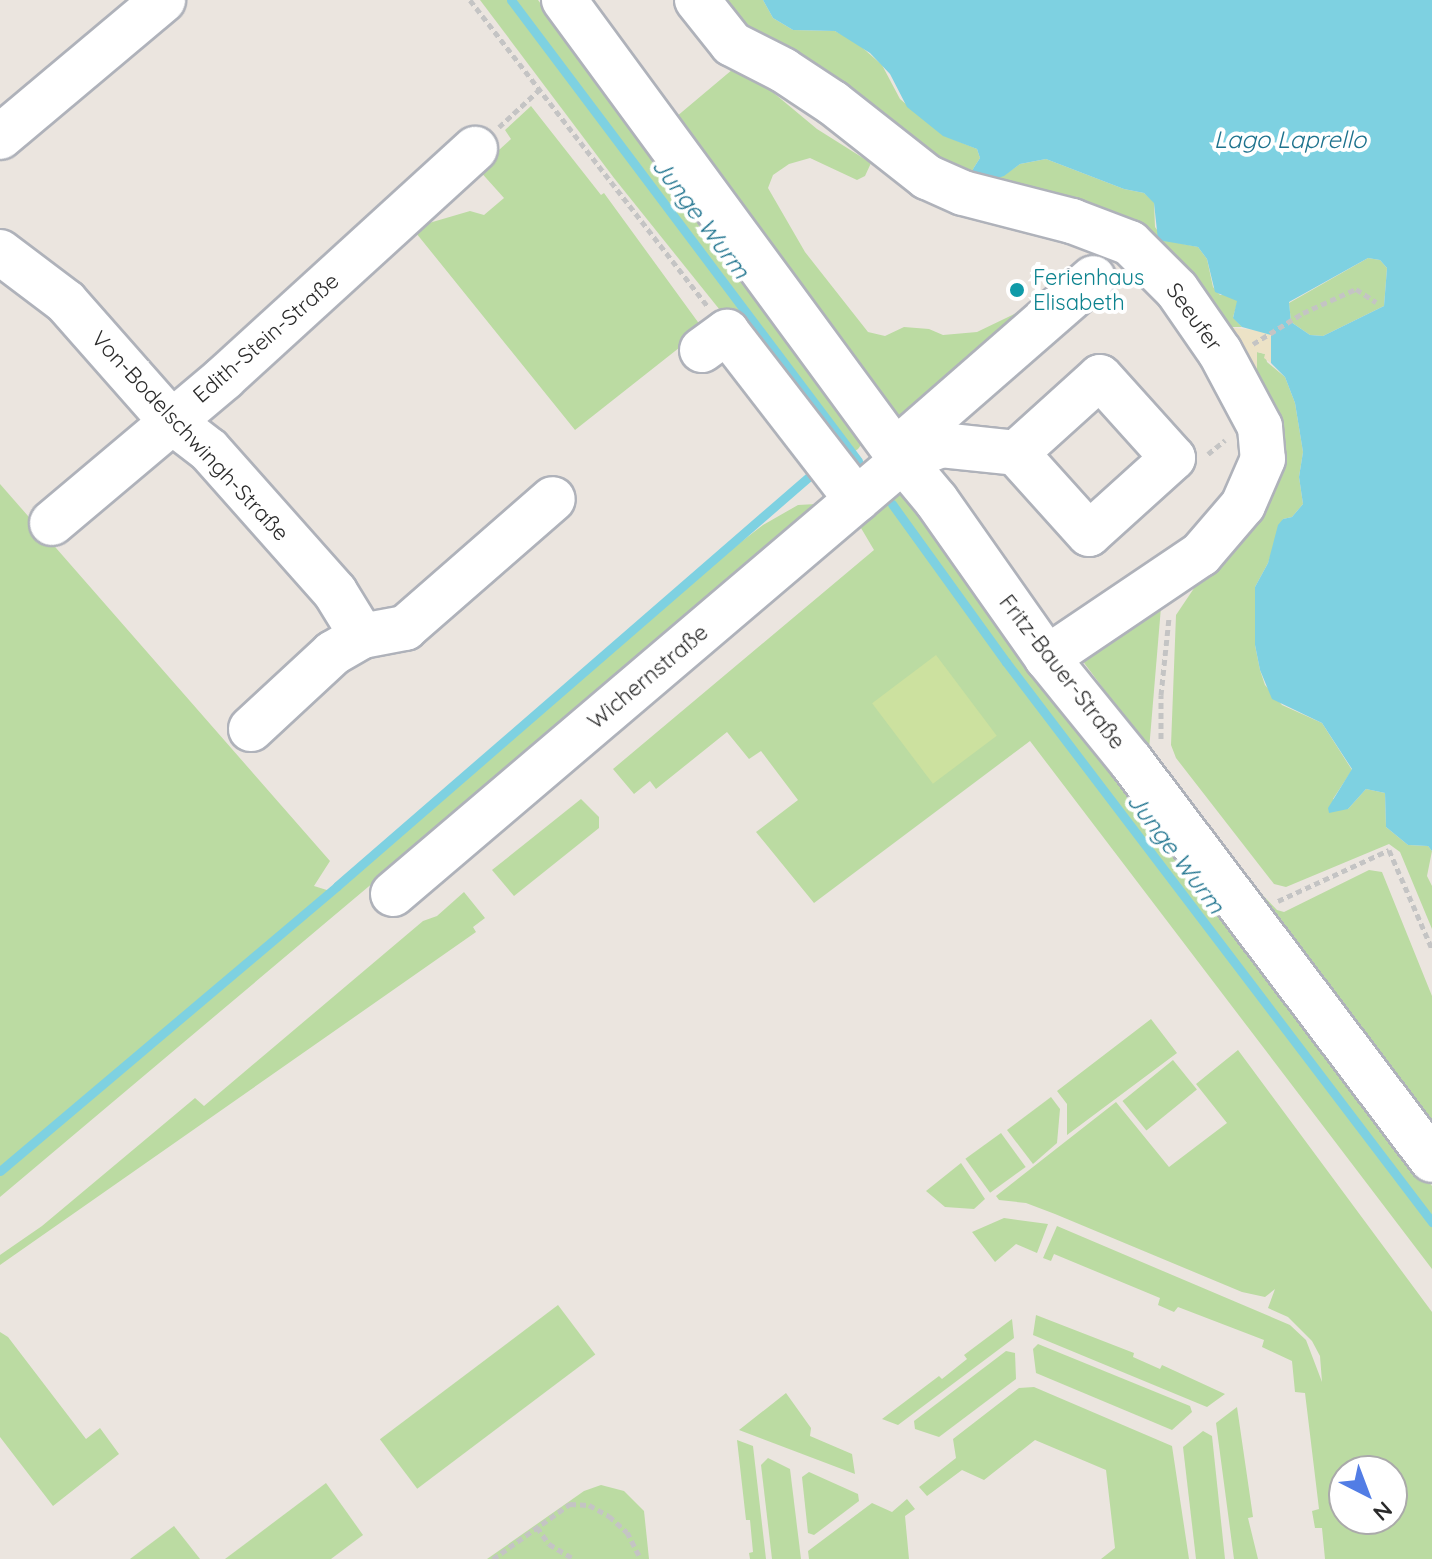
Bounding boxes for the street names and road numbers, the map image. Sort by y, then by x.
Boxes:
street label: Edith-Stein-Straße [188,268,344,408]
street label: Seeufer [1160,278,1228,356]
street label: Von-Bodelschwingh-Straße [86,326,294,546]
street label: Fritz-Bauer-Straße [994,590,1130,754]
street label: Wichernstraße [583,619,713,735]

